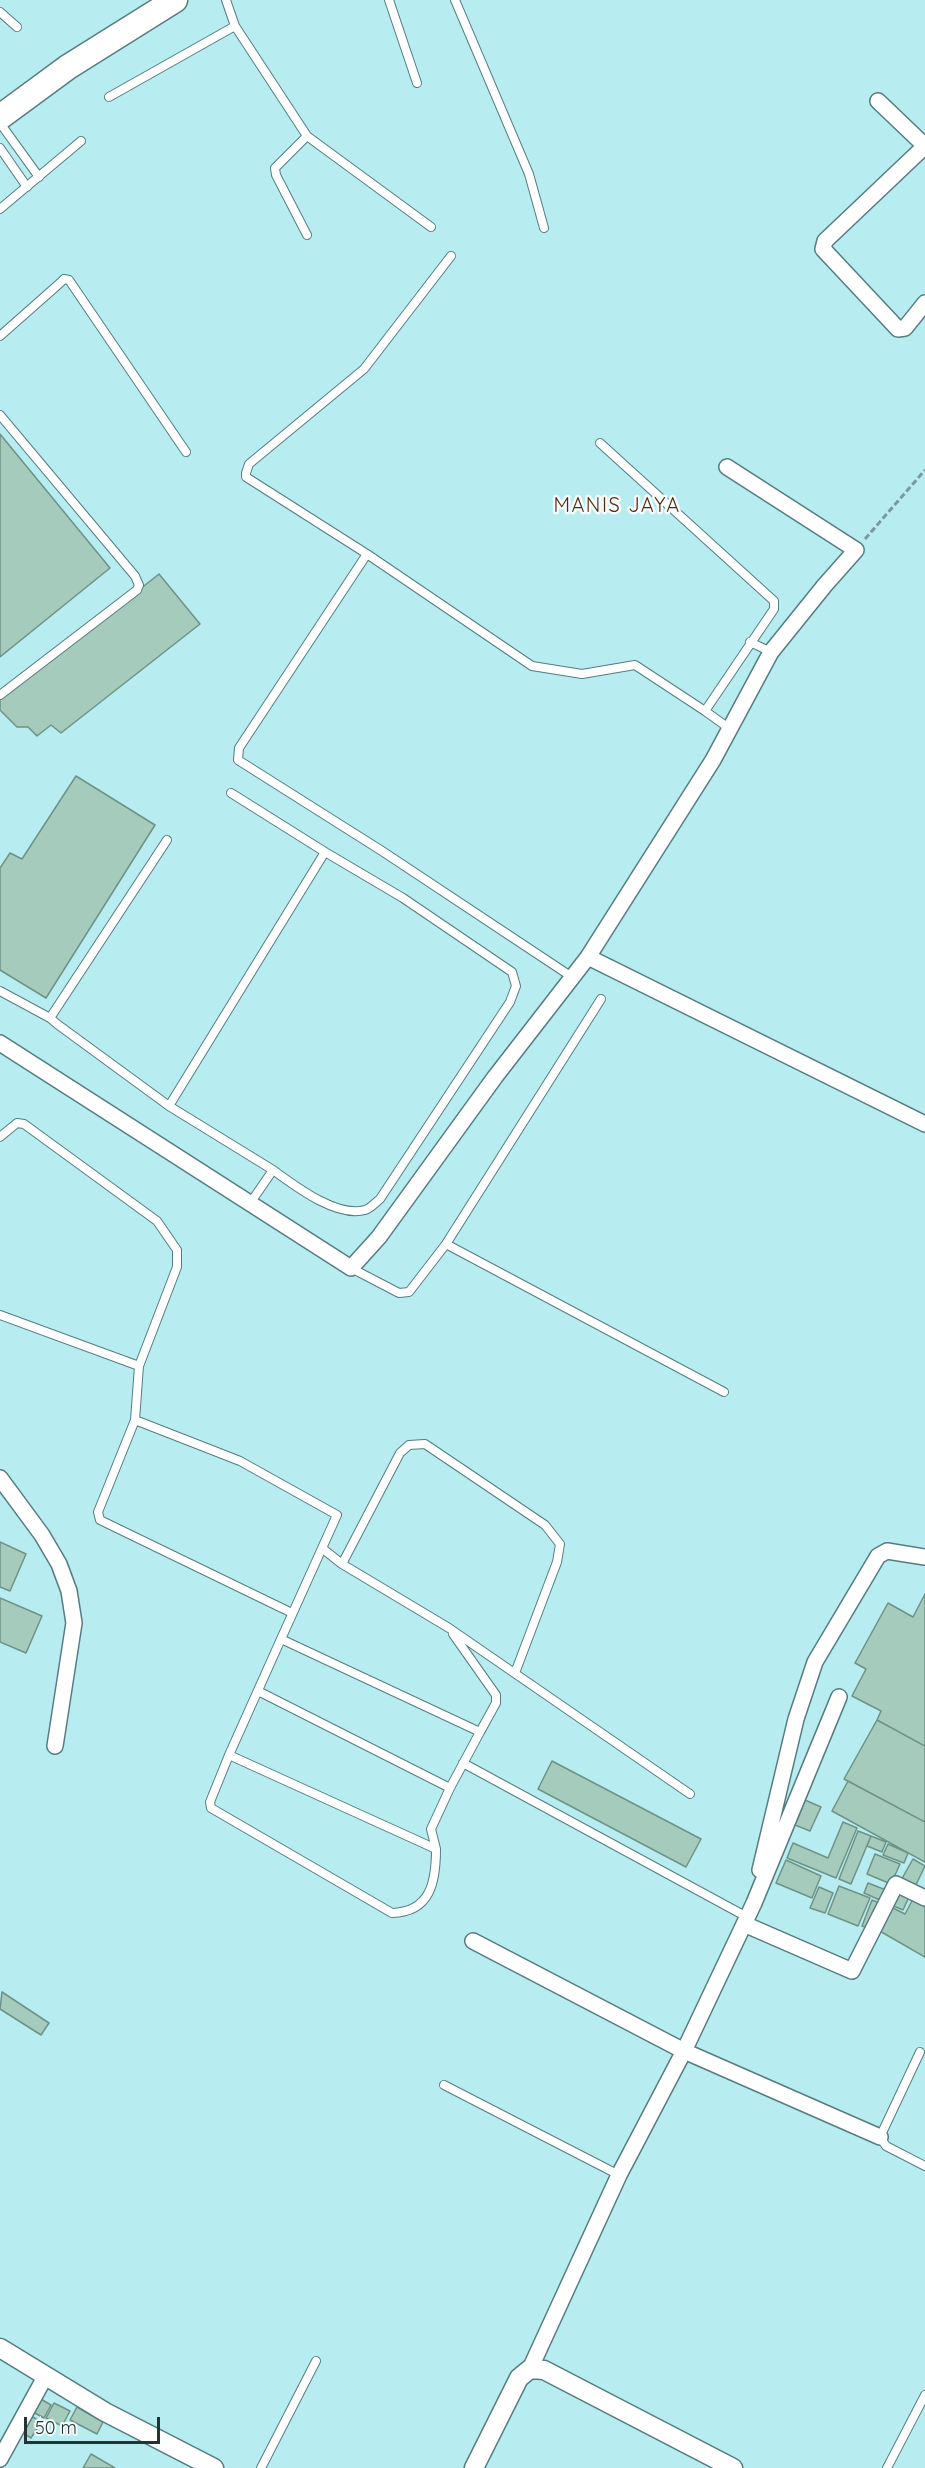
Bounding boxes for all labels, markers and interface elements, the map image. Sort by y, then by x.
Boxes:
district label: MANIS JAYA [553,494,681,518]
scale bar [27,2405,164,2443]
text: 50 m [35,2416,77,2439]

